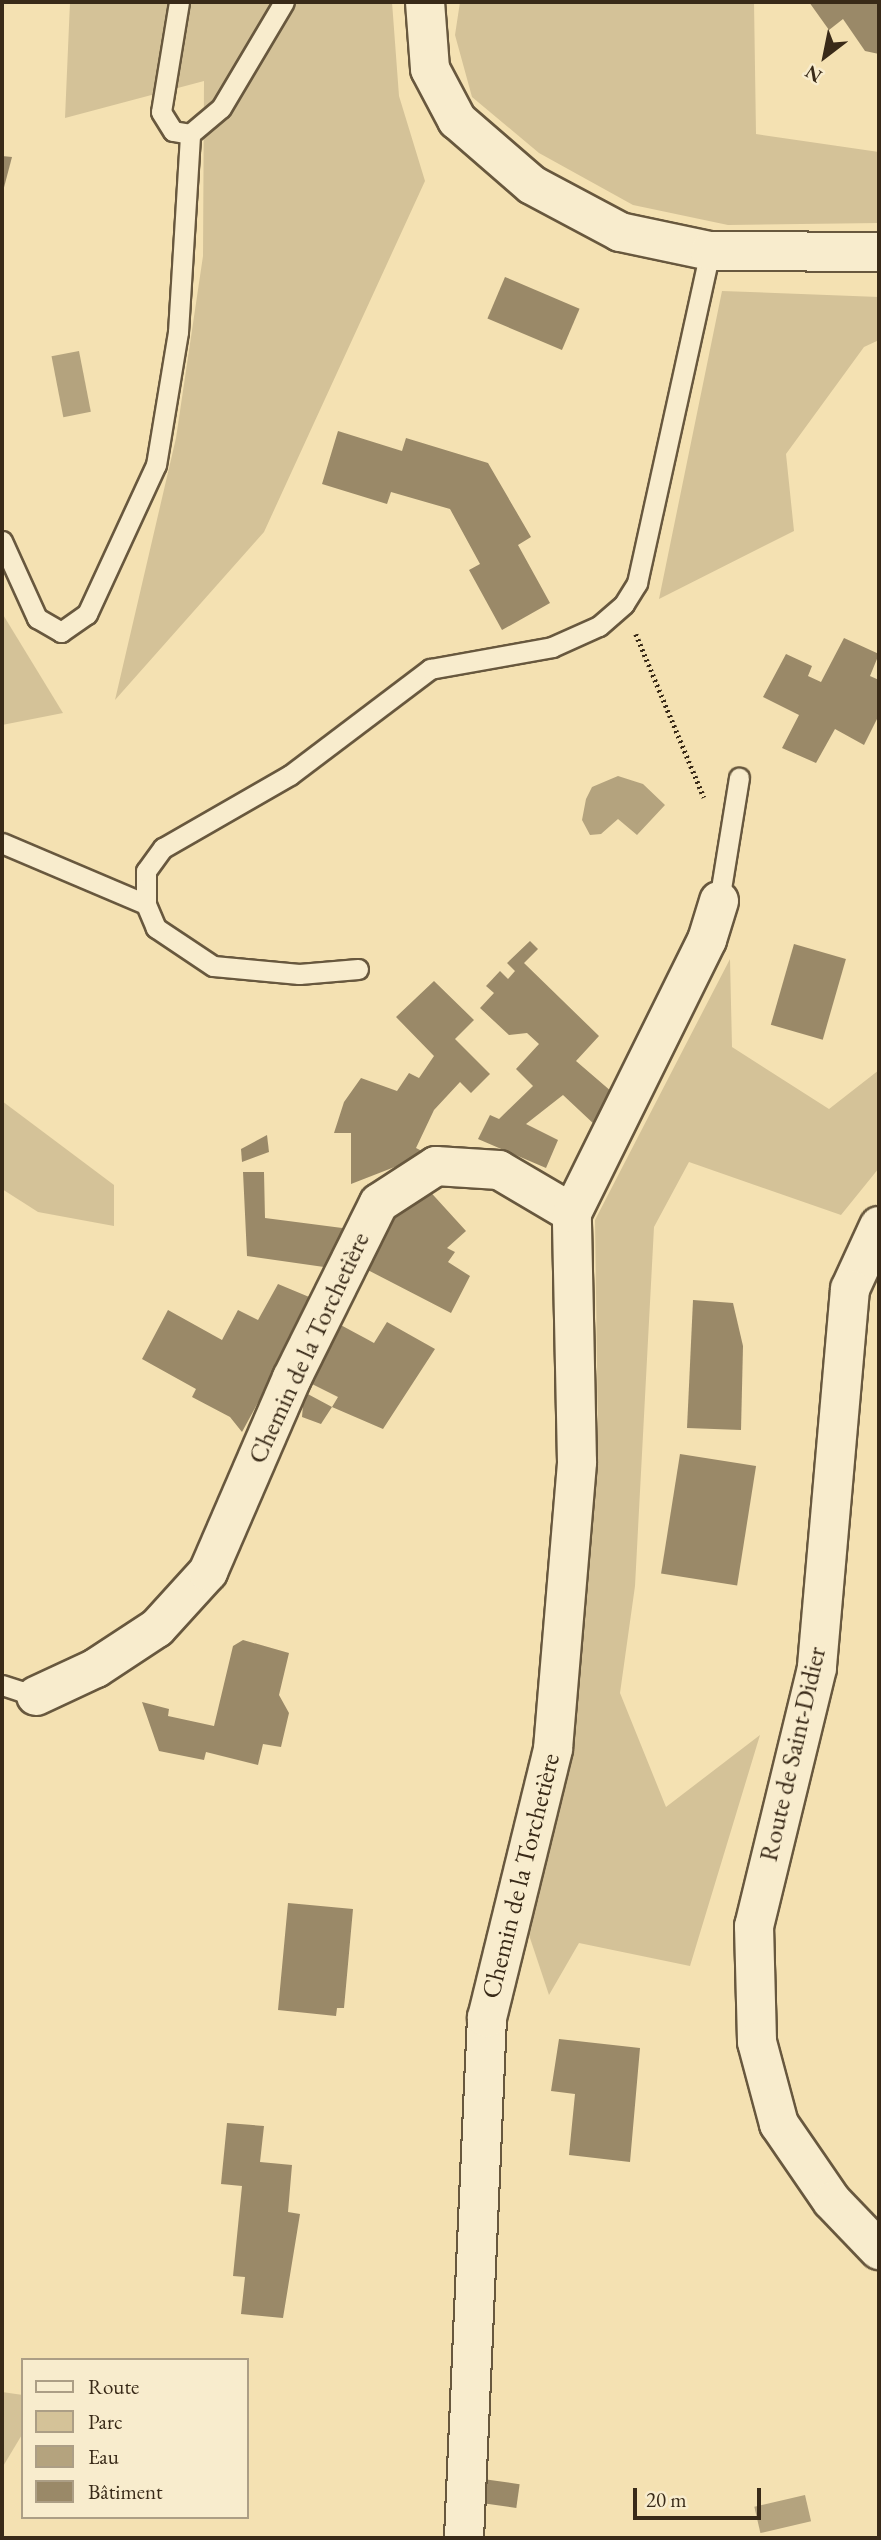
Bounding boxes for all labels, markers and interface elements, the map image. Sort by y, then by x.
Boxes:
north arrow [790,21,860,91]
text: N [800,60,827,89]
street label: Chemin de la Torchetière [242,1227,376,1469]
street label: Route de Saint-Didier [753,1644,833,1864]
street label: Chemin de la Torchetière [475,1750,567,2002]
legend [21,2358,248,2519]
text: Route [88,2373,139,2400]
text: Parc [88,2408,122,2435]
text: Eau [88,2443,119,2470]
scale bar [636,2474,764,2518]
text: Bâtiment [88,2478,163,2505]
text: 20 m [646,2486,687,2513]

